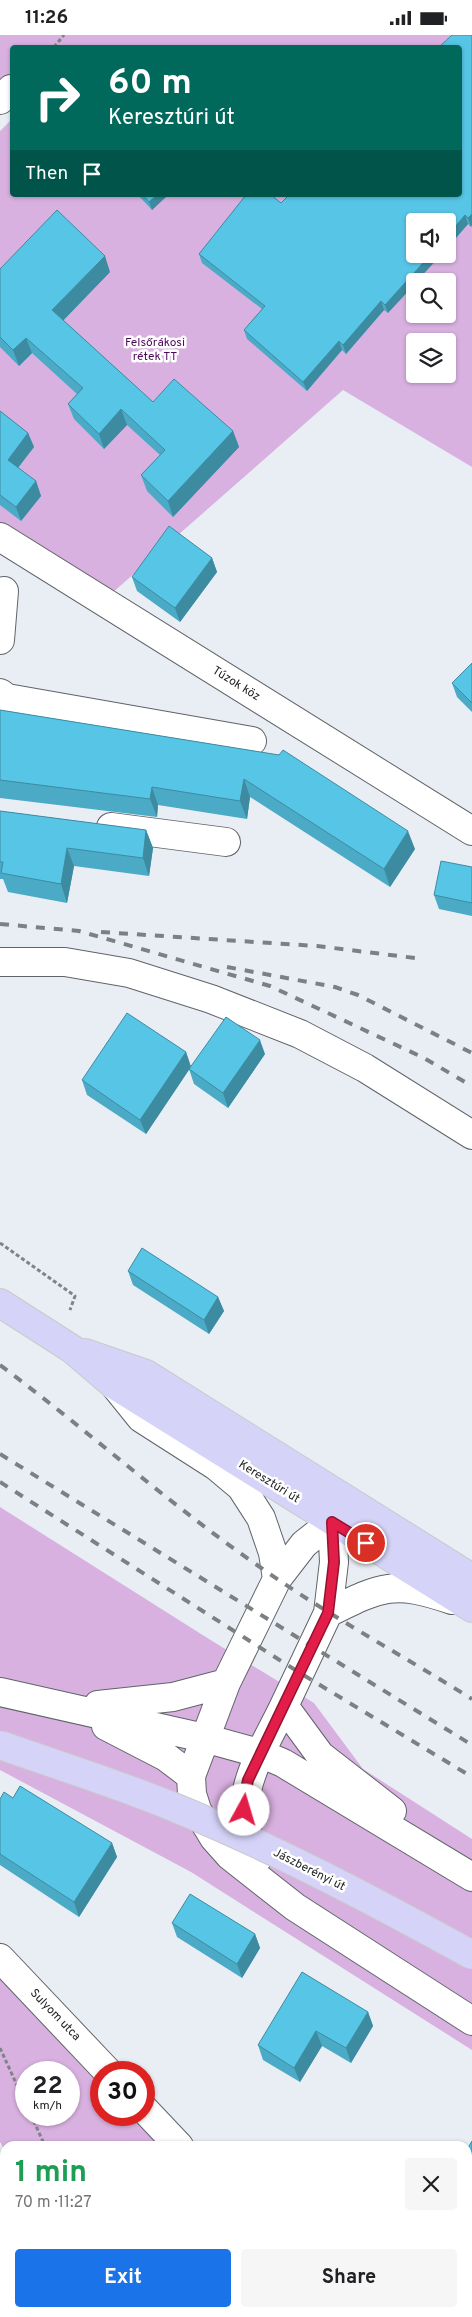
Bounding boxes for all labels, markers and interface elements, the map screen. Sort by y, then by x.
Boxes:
text: 11:26 [25,6,68,30]
text: 60 m [108,62,192,106]
icon: right [25,65,90,130]
text: Keresztúri út [108,105,235,132]
icon: arrive [78,160,106,188]
text: Then [25,162,68,186]
map controls [406,213,456,383]
button: sound [406,213,456,263]
button: search [406,273,456,323]
button: layers [406,333,456,383]
park label: Felsőrákosi rétek TT [125,335,185,365]
street label: Túzok köz [209,663,263,705]
street label: Keresztúri út [235,1457,303,1507]
pin [345,1522,387,1564]
icon: arrive [352,1529,380,1557]
position arrow [217,1783,269,1835]
street label: Jászberényi út [270,1845,348,1895]
street label: Sulyom utca [26,1986,84,2044]
speed limit sign: 30 [90,2061,155,2126]
text: 22 [32,2071,63,2103]
text: km/h [33,2098,62,2114]
text: 1 min [15,2155,87,2192]
button: close [405,2158,457,2210]
text: 70 m · 11:27 [15,2193,92,2213]
button: Exit [15,2249,231,2307]
button: Share [241,2249,457,2307]

